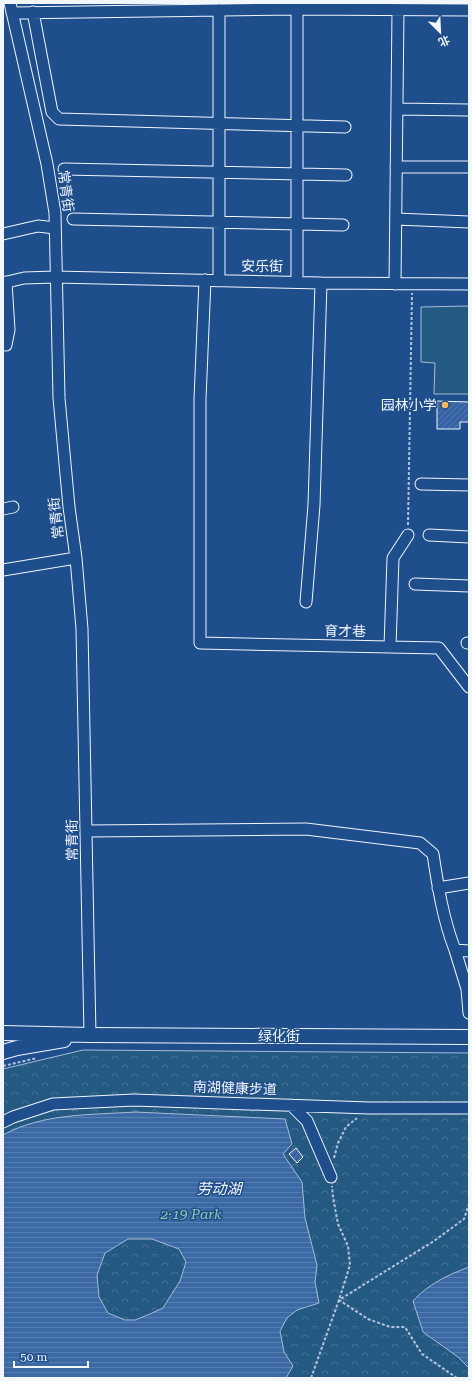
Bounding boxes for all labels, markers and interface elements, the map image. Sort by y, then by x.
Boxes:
north arrow [420,12,460,52]
text: 北 [436,33,452,49]
street label: 常青街 [55,169,77,213]
street label: 安乐街 [241,258,283,274]
place label: 园林小学 [381,397,437,413]
marker: 园林小学 [440,400,450,410]
street label: 常青街 [46,496,66,540]
street label: 育才巷 [324,623,366,639]
street label: 常青街 [64,819,80,861]
street label: 绿化街 [258,1028,300,1044]
street label: 南湖健康步道 [193,1079,277,1097]
water label: 劳动湖 [196,1180,243,1198]
park label: 2·19 Park [160,1206,222,1222]
scale bar [14,1343,88,1369]
text: 50 m [20,1350,47,1364]

